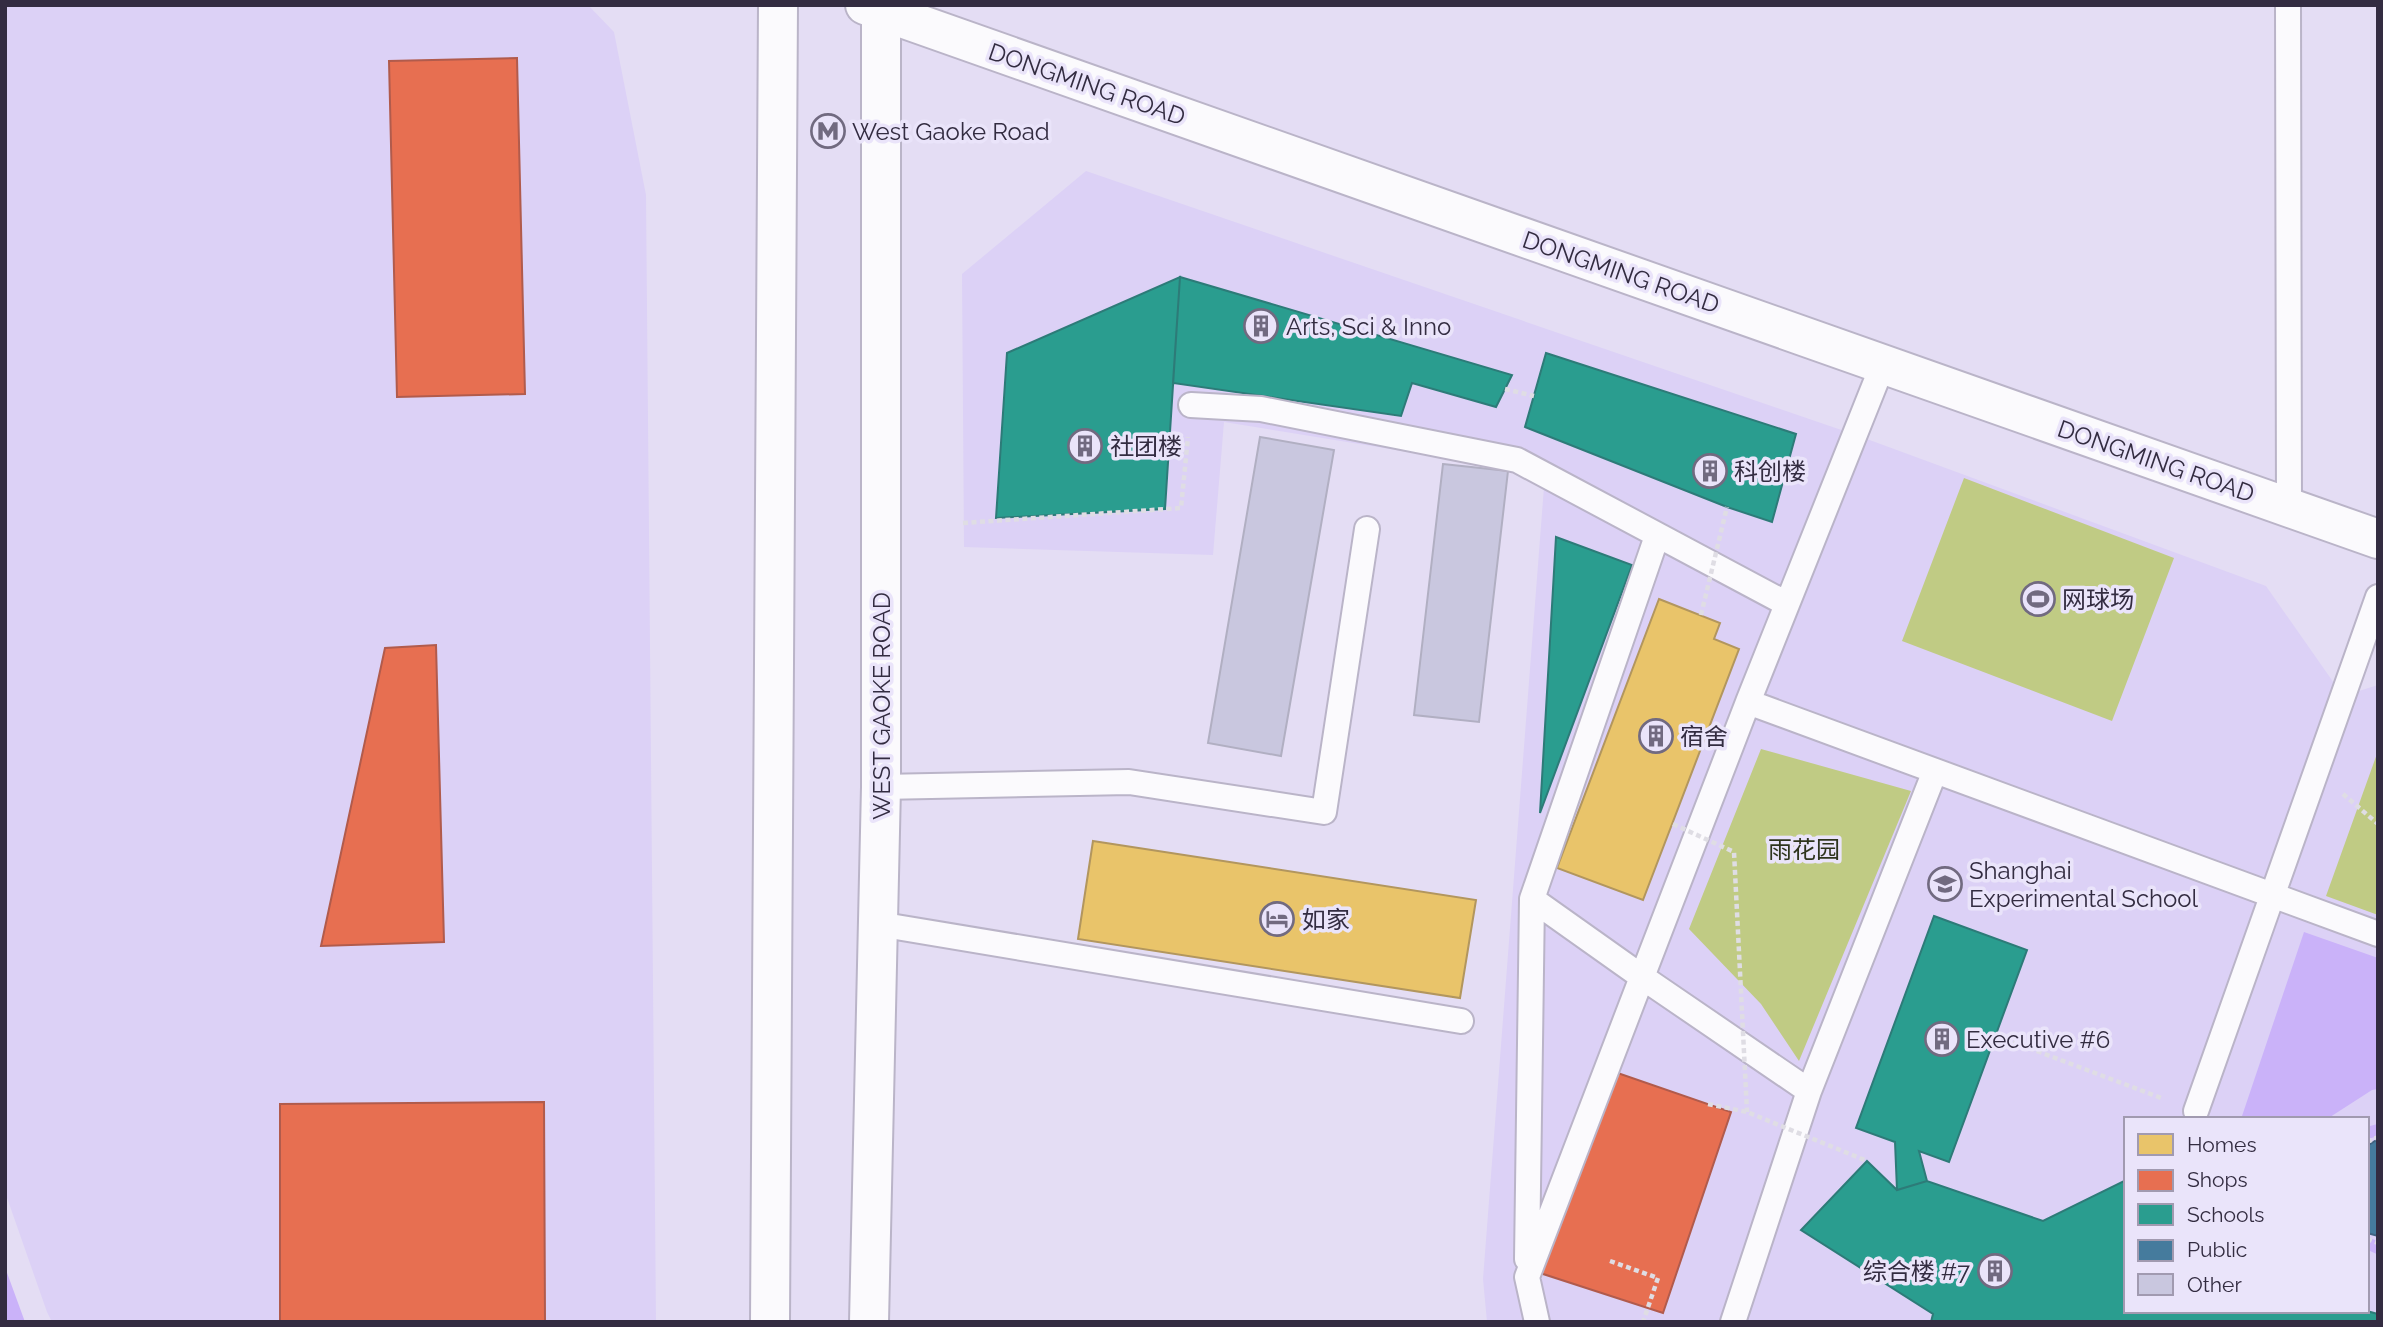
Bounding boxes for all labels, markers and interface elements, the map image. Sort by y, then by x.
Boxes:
street label: DONGMING ROAD [985,37,1189,131]
metro station icon: West Gaoke Road [809,112,847,150]
place label: West Gaoke Road [852,117,1050,146]
street label: DONGMING ROAD [1519,225,1723,319]
building icon: Arts, Sci & Inno [1242,307,1280,345]
place label: Arts, Sci & Inno [1286,312,1451,341]
street label: DONGMING ROAD [2054,414,2258,508]
building icon: 社团楼 [1066,427,1104,465]
place label: 社团楼 [1110,432,1182,461]
building icon: 科创楼 [1691,452,1729,490]
place label: 科创楼 [1734,457,1806,486]
sports icon: 网球场 [2019,580,2057,618]
place label: 网球场 [2062,585,2134,614]
street label: WEST GAOKE ROAD [867,592,896,820]
building icon: 宿舍 [1637,717,1675,755]
place label: 宿舍 [1680,722,1728,751]
park label: 雨花园 [1768,835,1840,864]
place label: Shanghai Experimental School [1969,856,2199,913]
school or university icon: Shanghai Experimental School [1926,865,1964,903]
hotel icon: 如家 [1258,900,1296,938]
place label: 如家 [1302,905,1350,934]
building icon: Executive #6 [1923,1020,1961,1058]
place label: Executive #6 [1966,1025,2110,1054]
legend [2124,1117,2369,1313]
text: Homes [2187,1132,2257,1157]
text: Shops [2187,1167,2248,1192]
text: Schools [2187,1202,2264,1227]
text: Public [2187,1237,2247,1262]
building icon: 综合楼 #7 [1976,1252,2014,1290]
place label: 综合楼 #7 [1863,1257,1970,1286]
text: Other [2187,1272,2242,1297]

